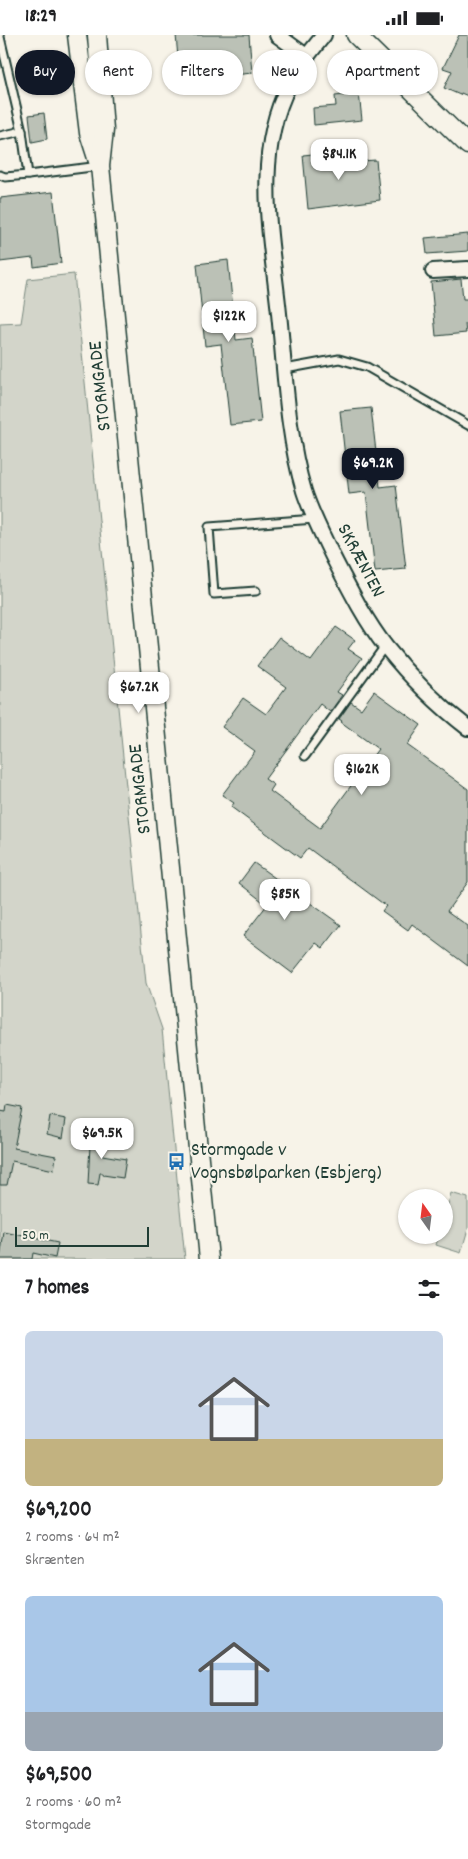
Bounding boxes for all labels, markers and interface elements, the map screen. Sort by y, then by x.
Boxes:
text: 18:29 [25,4,57,31]
chip: Buy [15,50,75,95]
chip: Rent [85,50,152,95]
chip: Filters [162,50,243,95]
chip: New [253,50,317,95]
chip: Apartment [327,50,438,95]
pin: $84.1K [298,139,380,181]
text: $84.1K [322,143,356,166]
pin: $122K [194,301,264,343]
text: $122K [213,305,246,328]
street label: STORMGADE [82,340,120,432]
pin: $69.2K [332,447,414,490]
text: $69.2K [353,452,393,475]
street label: SKRÆNTEN [329,519,391,603]
pin: $67.2K [98,671,180,714]
text: $67.2K [119,676,159,699]
street label: STORMGADE [122,743,160,835]
pin: $162K [327,753,397,796]
text: $162K [345,758,379,781]
pin: $85K [255,879,315,921]
text: $85K [270,883,300,906]
pin: $69.5K [61,1117,143,1160]
text: $69.5K [82,1122,122,1145]
place label: Stormgade v Vognsbølparken (Esbjerg) [191,1137,381,1188]
bus stop icon: Stormgade v Vognsbølparken (Esbjerg) [167,1152,187,1172]
north arrow [398,1189,452,1244]
map controls [398,1189,453,1244]
scale bar [15,1224,149,1247]
text: 50 m [22,1226,49,1246]
text: 7 homes [25,1274,89,1304]
icon: filters [415,1275,443,1303]
icon: home [189,1364,279,1454]
text: $69,200 [25,1496,92,1526]
text: 2 rooms · 64 m² [25,1526,120,1549]
text: Skrænten [25,1549,84,1572]
icon: home [189,1629,279,1719]
text: $69,500 [25,1761,92,1791]
text: 2 rooms · 60 m² [25,1791,122,1814]
text: Stormgade [25,1814,91,1837]

